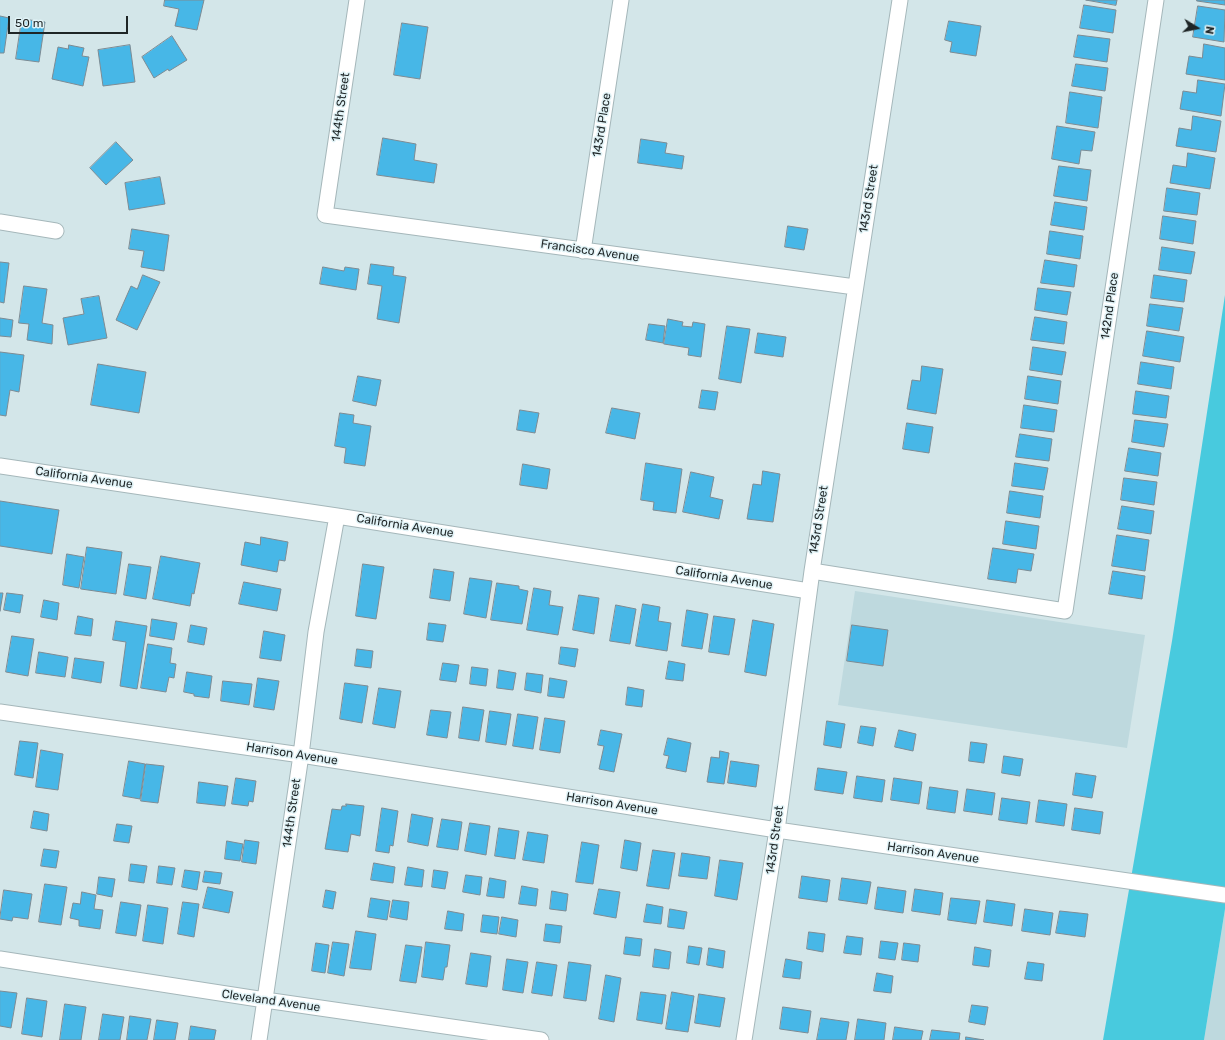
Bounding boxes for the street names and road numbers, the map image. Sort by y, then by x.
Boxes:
street label: 144th Street [329,72,353,142]
street label: 143rd Place [590,92,614,158]
street label: 143rd Street [856,164,882,234]
street label: Francisco Avenue [540,237,640,265]
street label: 142nd Place [1098,272,1122,340]
street label: California Avenue [34,464,134,492]
street label: 143rd Street [806,485,832,555]
street label: California Avenue [355,511,455,541]
street label: California Avenue [674,563,774,593]
street label: Harrison Avenue [245,740,339,768]
street label: 144th Street [280,778,304,848]
street label: Harrison Avenue [565,790,659,818]
street label: 143rd Street [763,805,787,875]
street label: Harrison Avenue [886,839,980,867]
street label: Cleveland Avenue [221,987,321,1015]

